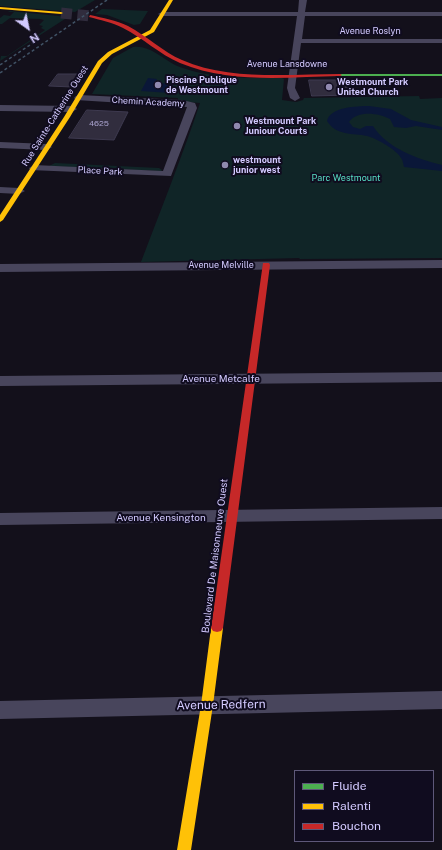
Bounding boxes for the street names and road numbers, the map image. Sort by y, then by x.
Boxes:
street label: Avenue Roslyn [339,26,401,36]
street label: Avenue Lansdowne [247,59,327,69]
street label: Rue Sainte-Catherine Ouest [20,64,90,168]
street label: Chemin Academy [111,95,185,109]
street label: Place Park [77,164,123,178]
street label: Avenue Melville [188,260,254,270]
street label: Avenue Metcalfe [182,373,260,385]
street label: Boulevard De Maisonneuve Ouest [200,478,230,634]
street label: Avenue Kensington [116,512,206,524]
street label: Avenue Redfern [176,697,266,713]

